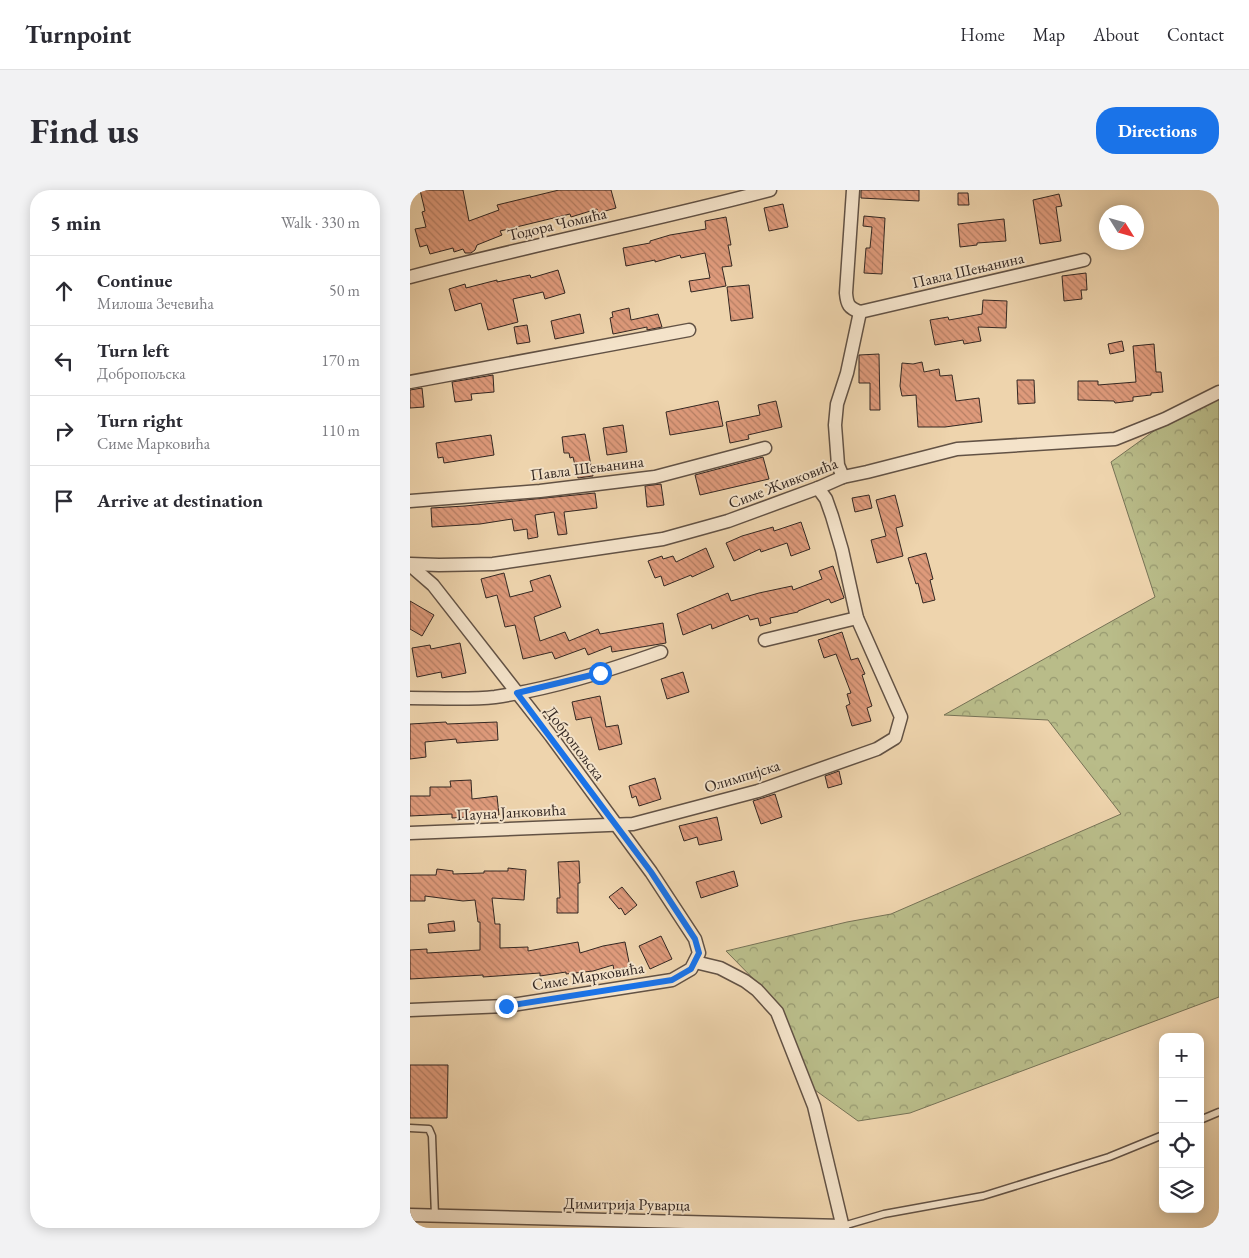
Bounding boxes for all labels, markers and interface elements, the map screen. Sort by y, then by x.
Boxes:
text: Turnpoint [25,19,131,50]
text: Home [960,23,1005,46]
text: Map [1033,23,1065,46]
text: About [1093,23,1139,46]
text: Contact [1167,23,1224,46]
button: Directions [1096,107,1219,154]
text: Find us [30,108,139,153]
street label: Тодора Чомића [505,202,609,246]
north arrow [1099,205,1144,250]
text: 5 min [50,209,101,236]
text: Walk · 330 m [281,212,360,233]
street label: Павла Шењанина [910,247,1027,293]
text: Continue [97,268,172,293]
icon: ahead [50,277,78,305]
text: 50 m [329,280,360,301]
text: Милоша Зечевића [97,293,214,314]
text: Turn left [97,338,169,363]
icon: left [50,347,78,375]
text: 170 m [321,350,360,371]
text: Добропољска [97,363,186,384]
text: Turn right [97,408,183,433]
icon: right [50,417,78,445]
text: 110 m [321,420,360,441]
text: Симе Марковића [97,433,210,454]
street label: Павла Шењанина [529,451,646,485]
street label: Симе Живковића [725,452,841,513]
icon: arrive [50,487,78,515]
text: Arrive at destination [97,488,263,513]
route start [589,662,612,685]
street label: Добропољска [540,701,610,785]
street label: Олимпијска [702,754,783,797]
street label: Пауна Јанковића [456,799,567,825]
street label: Симе Марковића [530,957,646,995]
route end [495,995,518,1018]
map controls [1159,1033,1204,1213]
button: + [1159,1033,1204,1078]
button: − [1159,1078,1204,1123]
button: locate [1159,1123,1204,1168]
button: layers [1159,1168,1204,1213]
street label: Димитрија Руварца [564,1192,691,1216]

